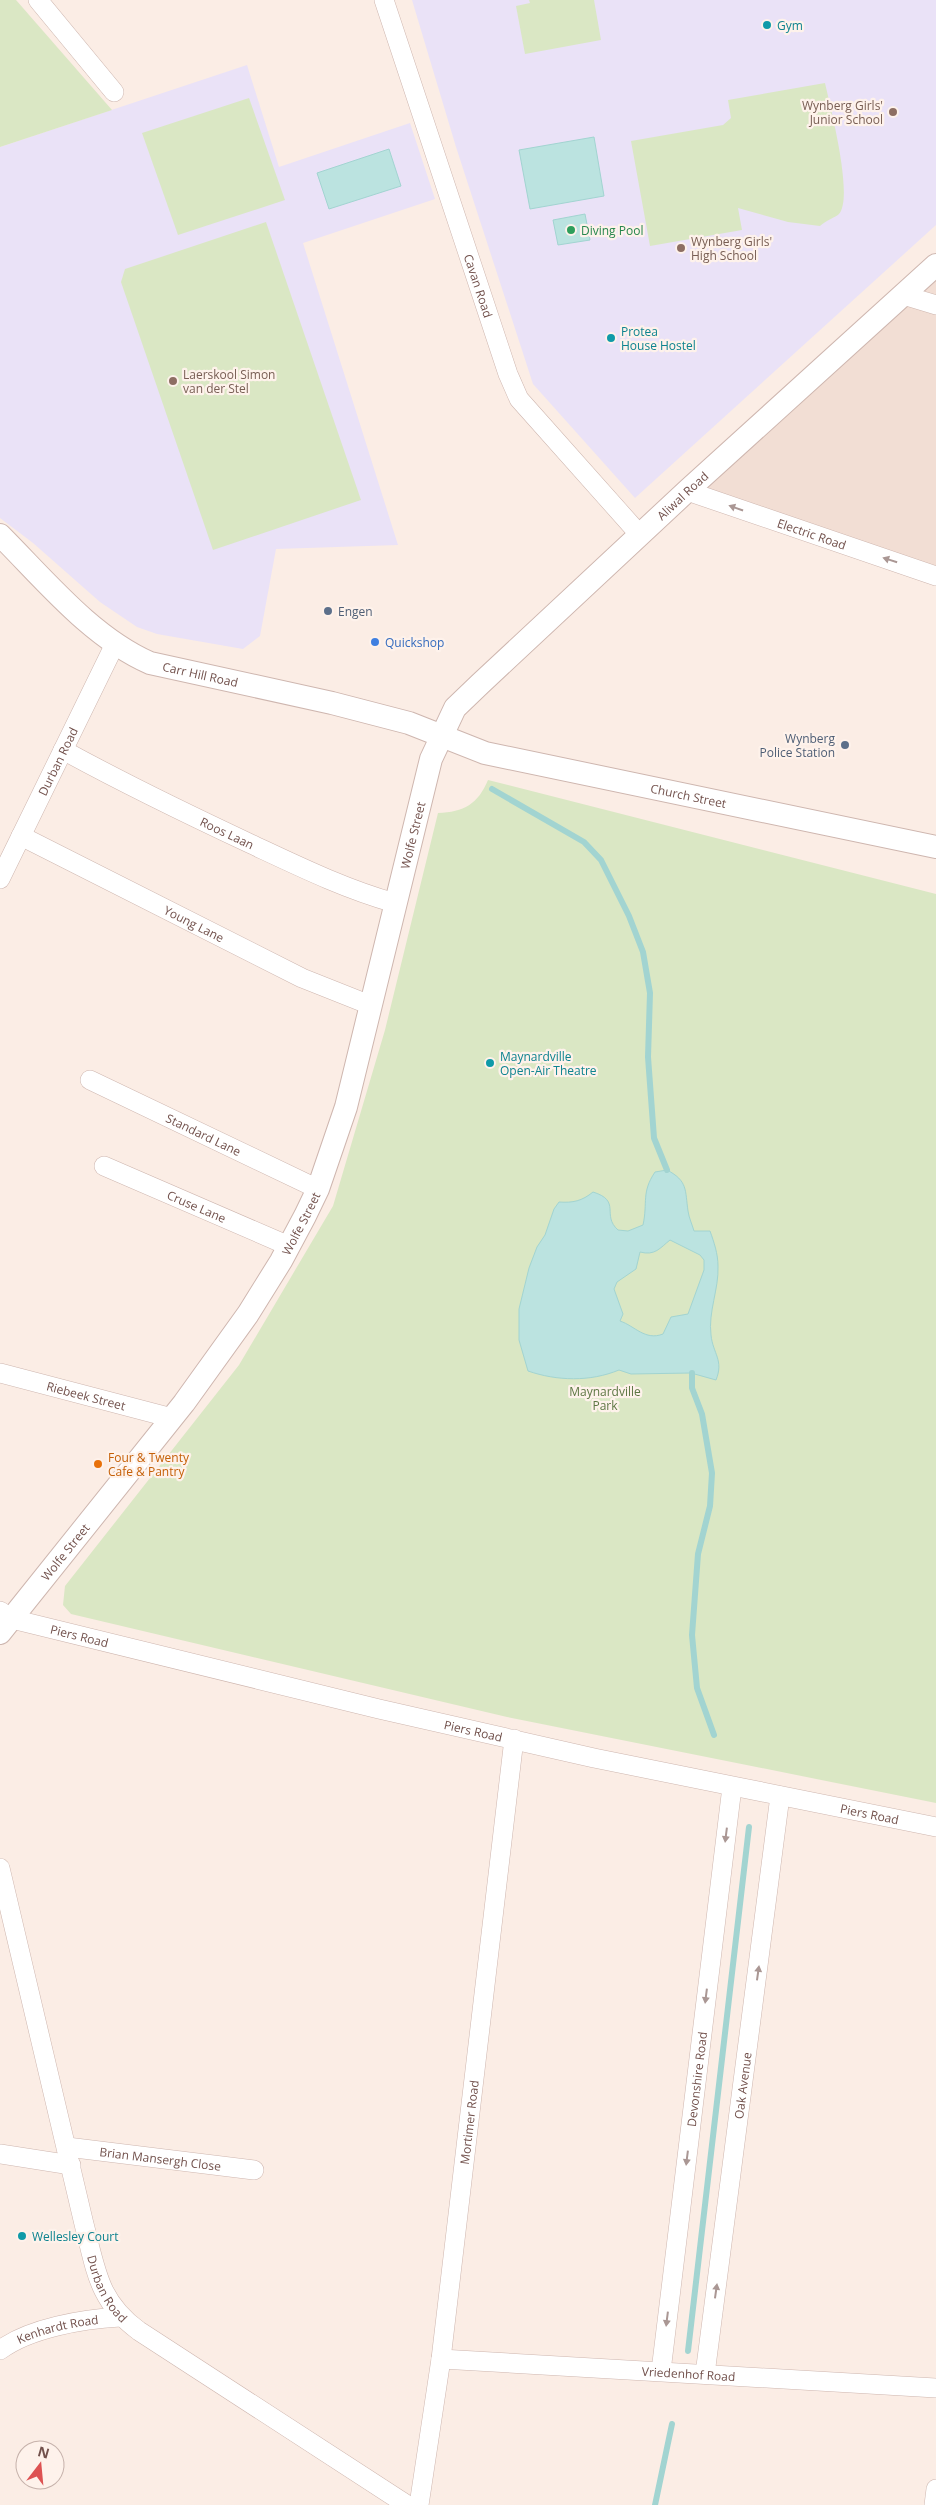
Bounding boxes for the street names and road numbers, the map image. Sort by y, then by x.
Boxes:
street label: Cavan Road [460,252,497,320]
street label: Aliwal Road [653,467,712,524]
street label: Electric Road [775,514,849,553]
street label: Carr Hill Road [161,658,240,691]
street label: Durban Road [34,724,82,798]
street label: Church Street [649,779,728,812]
street label: Wolfe Street [396,800,429,871]
street label: Roos Laan [197,813,257,853]
street label: Young Lane [161,901,227,946]
street label: Standard Lane [163,1109,244,1160]
street label: Cruse Lane [165,1186,229,1226]
street label: Wolfe Street [277,1189,324,1258]
street label: Riebeek Street [45,1377,127,1414]
street label: Wolfe Street [37,1520,93,1584]
street label: Piers Road [49,1620,110,1651]
street label: Piers Road [442,1716,504,1745]
street label: Piers Road [839,1799,900,1828]
street label: Devonshire Road [682,2031,711,2128]
street label: Oak Avenue [730,2051,755,2120]
street label: Mortimer Road [455,2079,482,2165]
street label: Brian Mansergh Close [99,2143,222,2174]
street label: Durban Road [83,2253,131,2326]
street label: Kenhardt Road [14,2310,99,2348]
street label: Vriedenhof Road [641,2362,736,2385]

